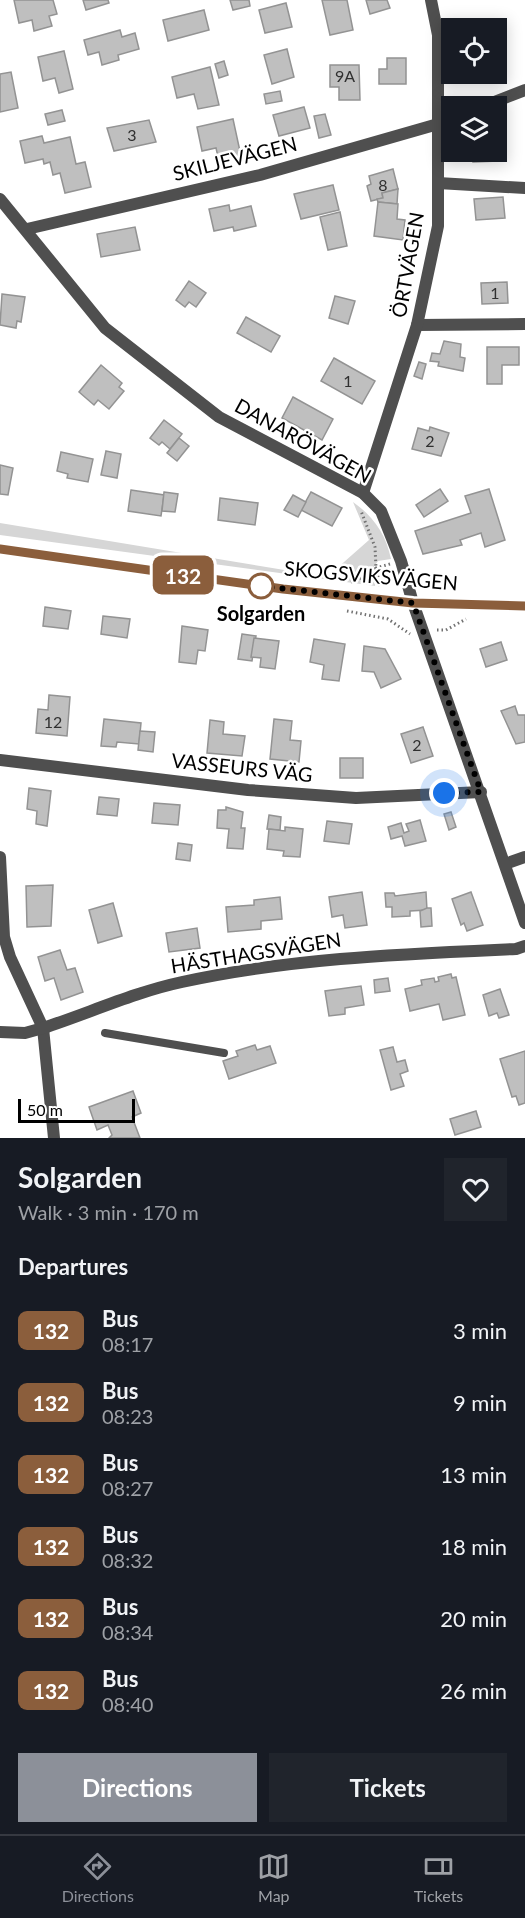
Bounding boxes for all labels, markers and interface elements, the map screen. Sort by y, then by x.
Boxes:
map controls [441,18,507,162]
button: locate [441,18,507,84]
house number: 9A [335,66,355,85]
button: layers [441,96,507,162]
house number: 3 [127,125,137,144]
street label: SKILJEVÄGEN [170,131,299,185]
house number: 8 [378,175,388,194]
street label: ÖRTVÄGEN [386,210,428,320]
house number: 1 [490,283,500,302]
house number: 1 [343,371,353,390]
street label: DANARÖVÄGEN [231,393,376,488]
house number: 2 [425,431,435,450]
street label: SKOGSVIKSVÄGEN [283,555,459,595]
line badge: 132 [148,556,218,594]
text: 132 [165,563,201,588]
marker: Solgarden [248,573,274,599]
place label: Solgarden [217,601,305,625]
house number: 12 [44,712,62,731]
house number: 2 [412,735,422,754]
street label: VASSEURS VÄG [170,748,314,786]
your location [429,778,459,808]
street label: HÄSTHAGSVÄGEN [169,927,343,977]
scale bar [18,1096,135,1124]
text: 50 m [27,1100,63,1119]
button: heart [444,1158,507,1221]
text: Solgarden [18,1160,142,1194]
text: Walk · 3 min · 170 m [18,1200,199,1224]
text: Departures [18,1253,128,1280]
text: Bus [102,1305,138,1332]
text: 3 min [453,1317,507,1344]
text: 132 [33,1318,69,1343]
text: 08:17 [102,1332,153,1356]
text: Bus [102,1377,138,1404]
text: 9 min [453,1389,507,1416]
text: 132 [33,1390,69,1415]
text: 08:23 [102,1404,153,1428]
text: Bus [102,1449,138,1476]
text: 13 min [440,1461,507,1488]
text: 132 [33,1462,69,1487]
text: 08:27 [102,1476,153,1500]
text: Bus [102,1521,138,1548]
text: 18 min [440,1533,507,1560]
text: 132 [33,1534,69,1559]
text: 08:32 [102,1548,153,1572]
text: Bus [102,1593,138,1620]
text: 20 min [440,1605,507,1632]
text: 132 [33,1606,69,1631]
text: 08:34 [102,1620,153,1644]
text: Bus [102,1665,138,1692]
text: 26 min [440,1677,507,1704]
text: 132 [33,1678,69,1703]
text: 08:40 [102,1692,153,1716]
button: Directions [18,1753,257,1822]
button: Tickets [269,1753,507,1822]
tab: Directions [62,1850,134,1905]
tab: Map [257,1850,290,1905]
tab: Tickets [414,1850,463,1905]

